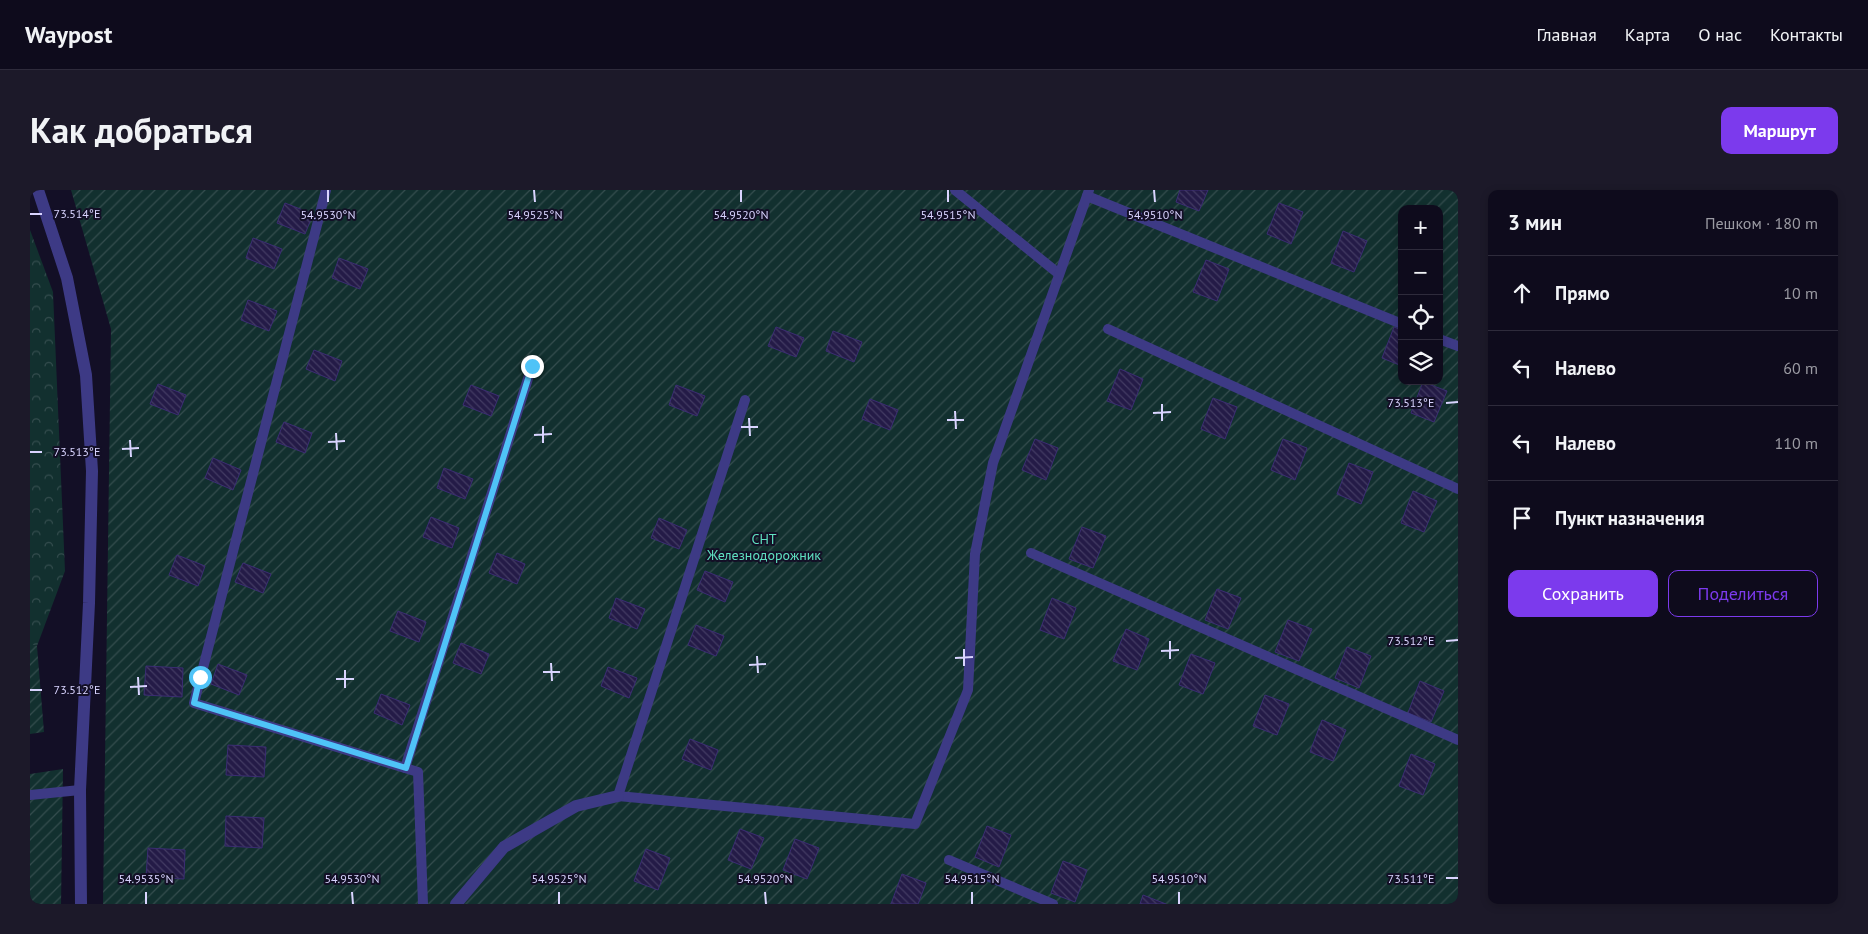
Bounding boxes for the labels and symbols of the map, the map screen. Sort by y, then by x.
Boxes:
text: 73.514°E [54,206,100,221]
text: 54.9530°N [301,207,355,222]
text: 54.9525°N [508,207,562,222]
text: 54.9520°N [714,207,768,222]
text: 54.9515°N [921,207,975,222]
text: 54.9510°N [1128,207,1182,222]
route end [521,355,544,378]
text: 73.513°E [1388,395,1434,410]
text: 73.513°E [54,444,100,459]
park label: СНТ Железнодорожник [706,530,821,564]
text: 73.512°E [1388,633,1434,648]
route start [189,666,212,689]
text: 73.512°E [54,682,100,697]
text: 54.9535°N [119,871,173,886]
text: 54.9530°N [325,871,379,886]
text: 54.9525°N [532,871,586,886]
text: 54.9520°N [738,871,792,886]
text: 54.9515°N [945,871,999,886]
text: 54.9510°N [1152,871,1206,886]
text: 73.511°E [1388,871,1434,886]

